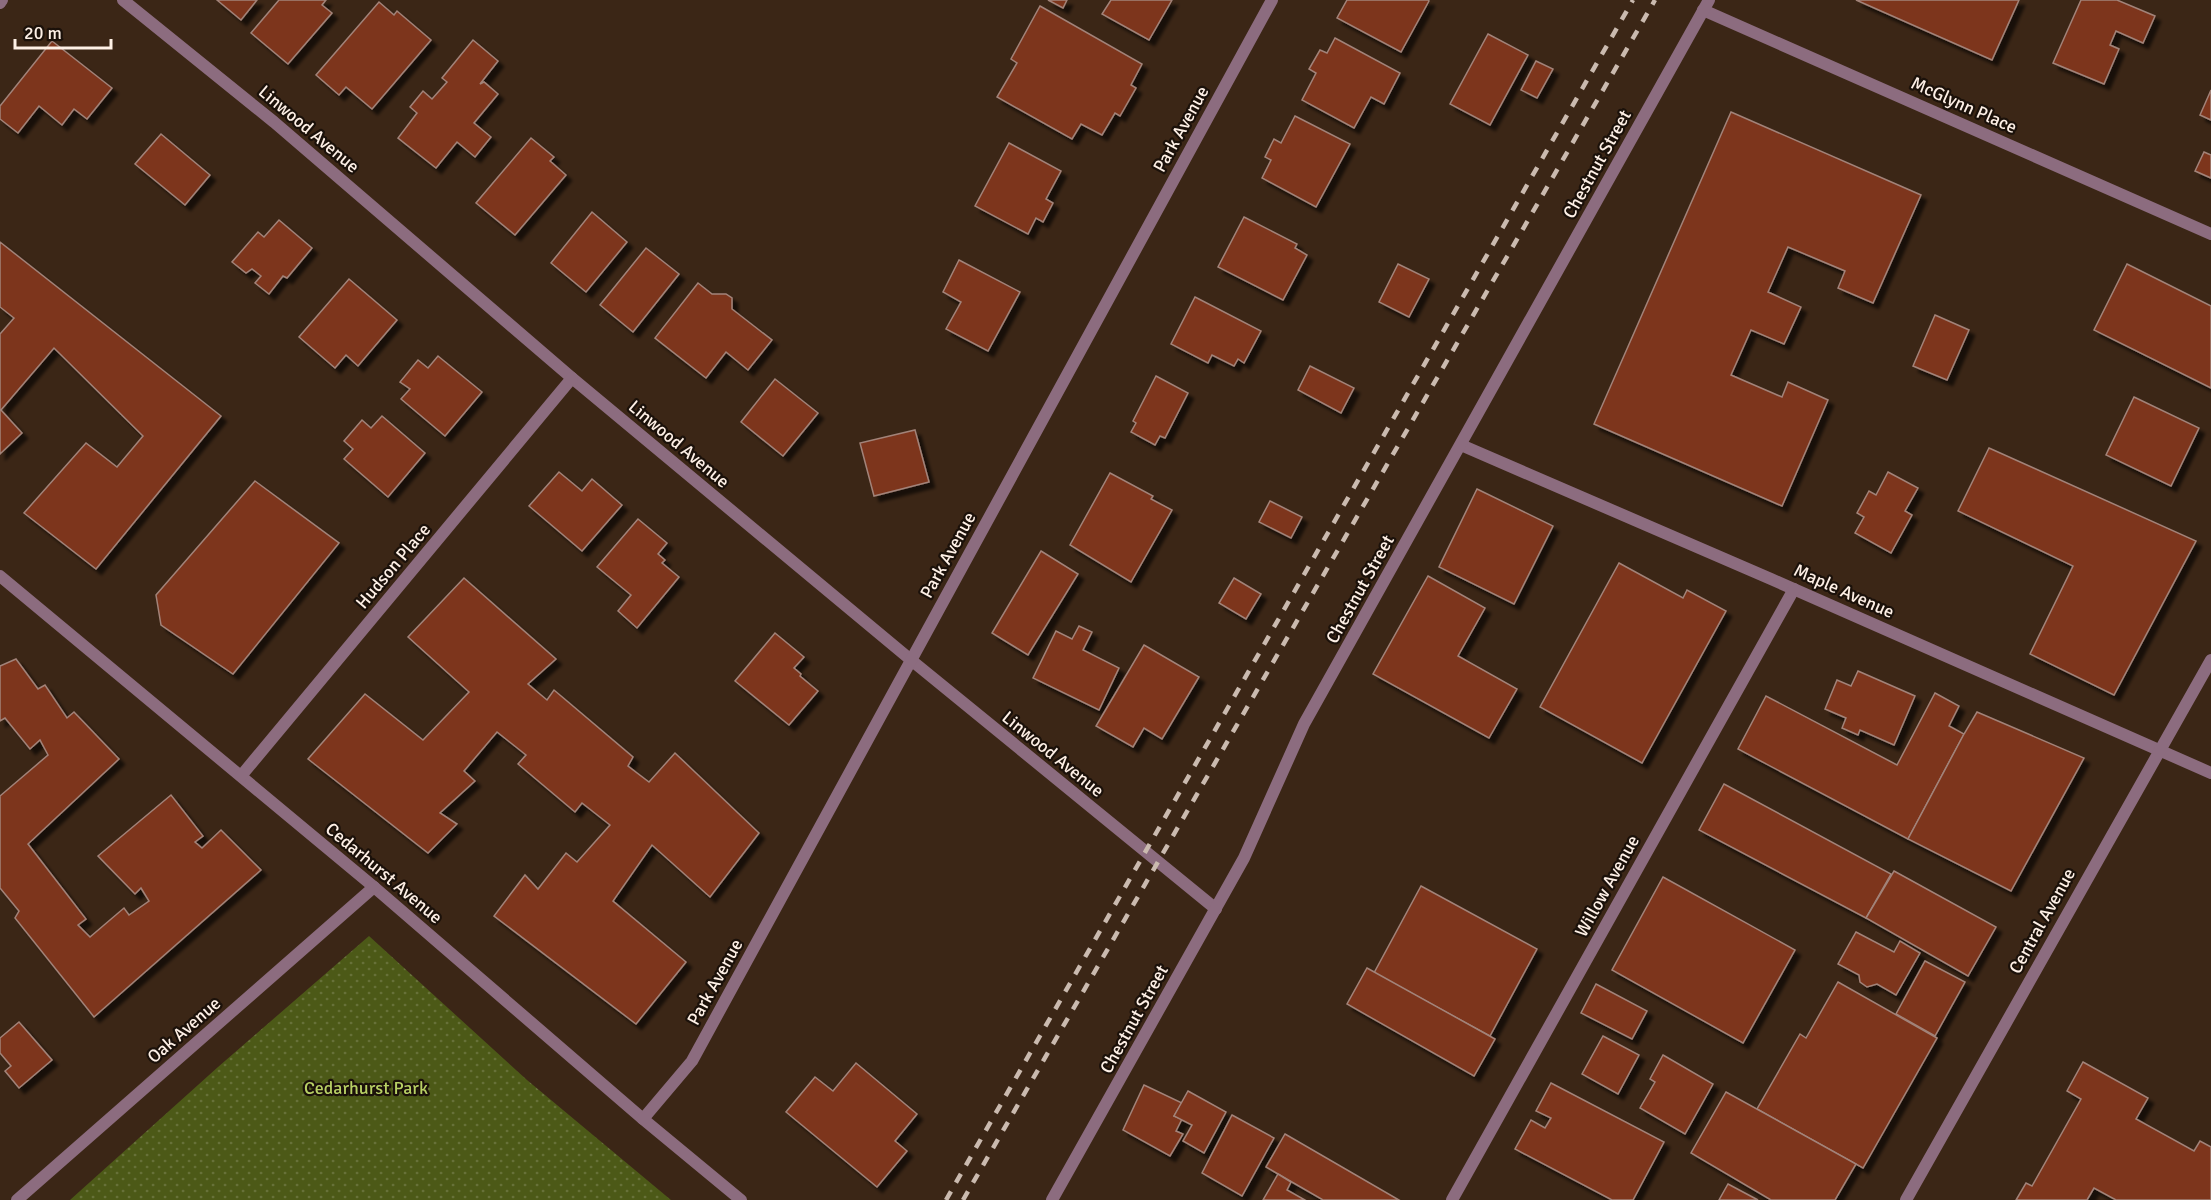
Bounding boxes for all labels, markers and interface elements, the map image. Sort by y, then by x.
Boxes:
scale bar [15,12,111,50]
text: 20 m [24,22,62,44]
street label: McGlynn Place [1908,72,2020,138]
street label: Linwood Avenue [254,80,364,178]
street label: Park Avenue [1148,82,1214,176]
street label: Chestnut Street [1558,106,1636,222]
street label: Linwood Avenue [624,395,734,493]
street label: Park Avenue [915,508,981,602]
street label: Hudson Place [351,519,435,613]
street label: Chestnut Street [1321,531,1399,647]
street label: Maple Avenue [1790,559,1898,623]
street label: Linwood Avenue [998,706,1108,802]
street label: Cedarhurst Avenue [321,818,447,928]
street label: Willow Avenue [1570,831,1644,941]
street label: Central Avenue [2004,864,2080,978]
street label: Park Avenue [682,935,748,1029]
street label: Chestnut Street [1095,961,1173,1077]
street label: Oak Avenue [143,992,225,1068]
park label: Cedarhurst Park [304,1077,428,1099]

